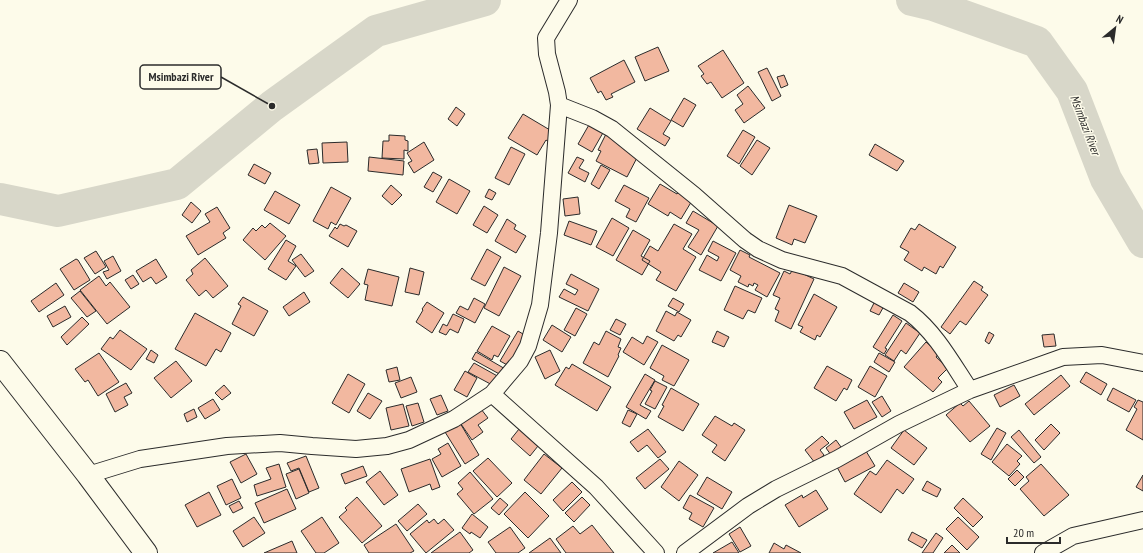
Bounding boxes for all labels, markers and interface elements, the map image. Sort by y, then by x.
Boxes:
north arrow [1095,8,1135,48]
text: N [1114,12,1126,27]
callout: Msimbazi River [140,65,221,89]
text: Msimbazi River [149,69,214,84]
water label: Msimbazi River [1067,93,1104,158]
scale bar [1007,519,1060,545]
text: 20 m [1013,525,1034,540]

